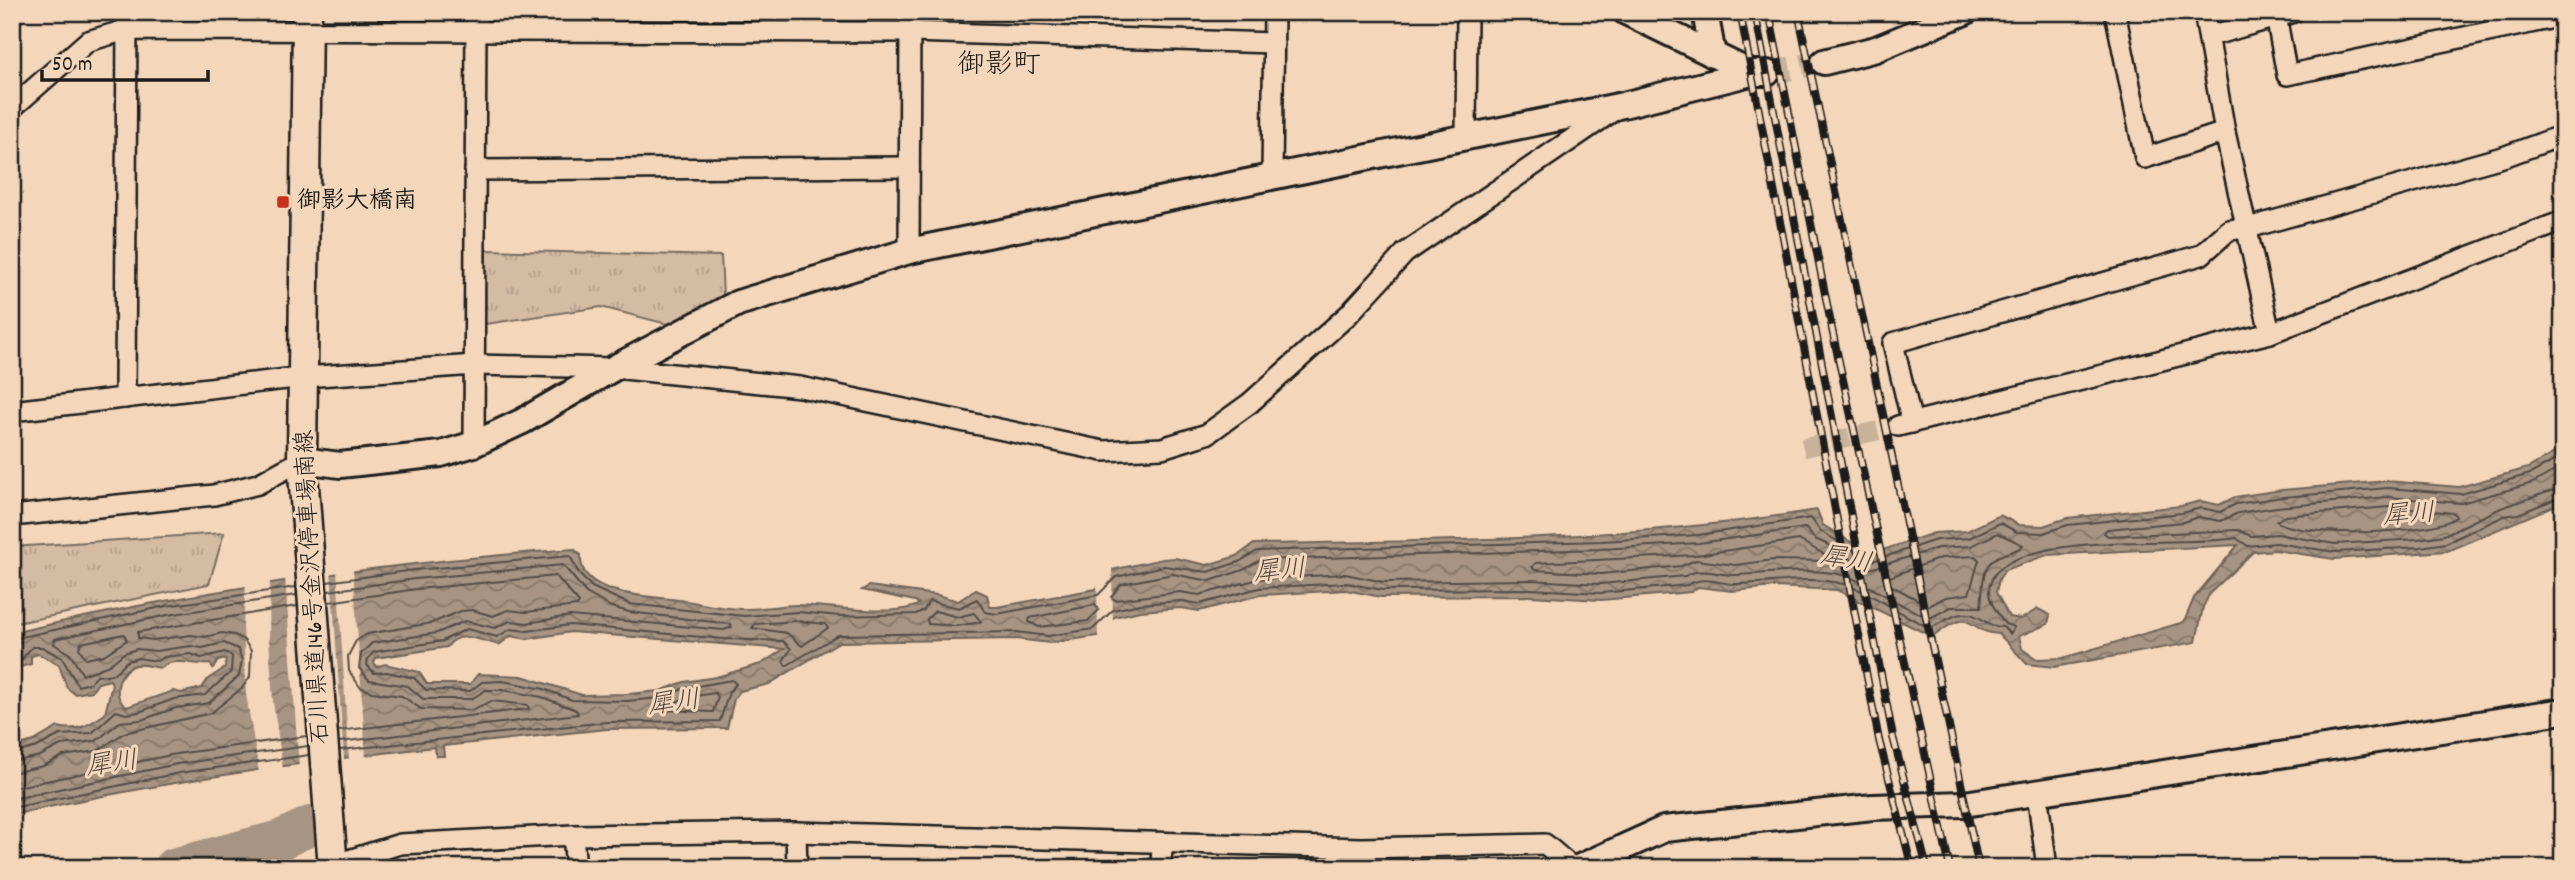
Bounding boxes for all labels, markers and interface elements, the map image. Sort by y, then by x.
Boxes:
scale bar [42,38,208,82]
district label: 御影町 [957,47,1041,87]
text: 50 m [52,51,92,81]
place label: 御影大橋南 [297,185,417,219]
marker: 御影大橋南 [275,194,291,210]
street label: 石川県道146号金沢停車場南線 [289,429,339,745]
water label: 犀川 [2382,496,2436,536]
water label: 犀川 [1817,538,1875,584]
water label: 犀川 [1252,551,1308,593]
water label: 犀川 [646,682,702,726]
water label: 犀川 [84,743,140,787]

